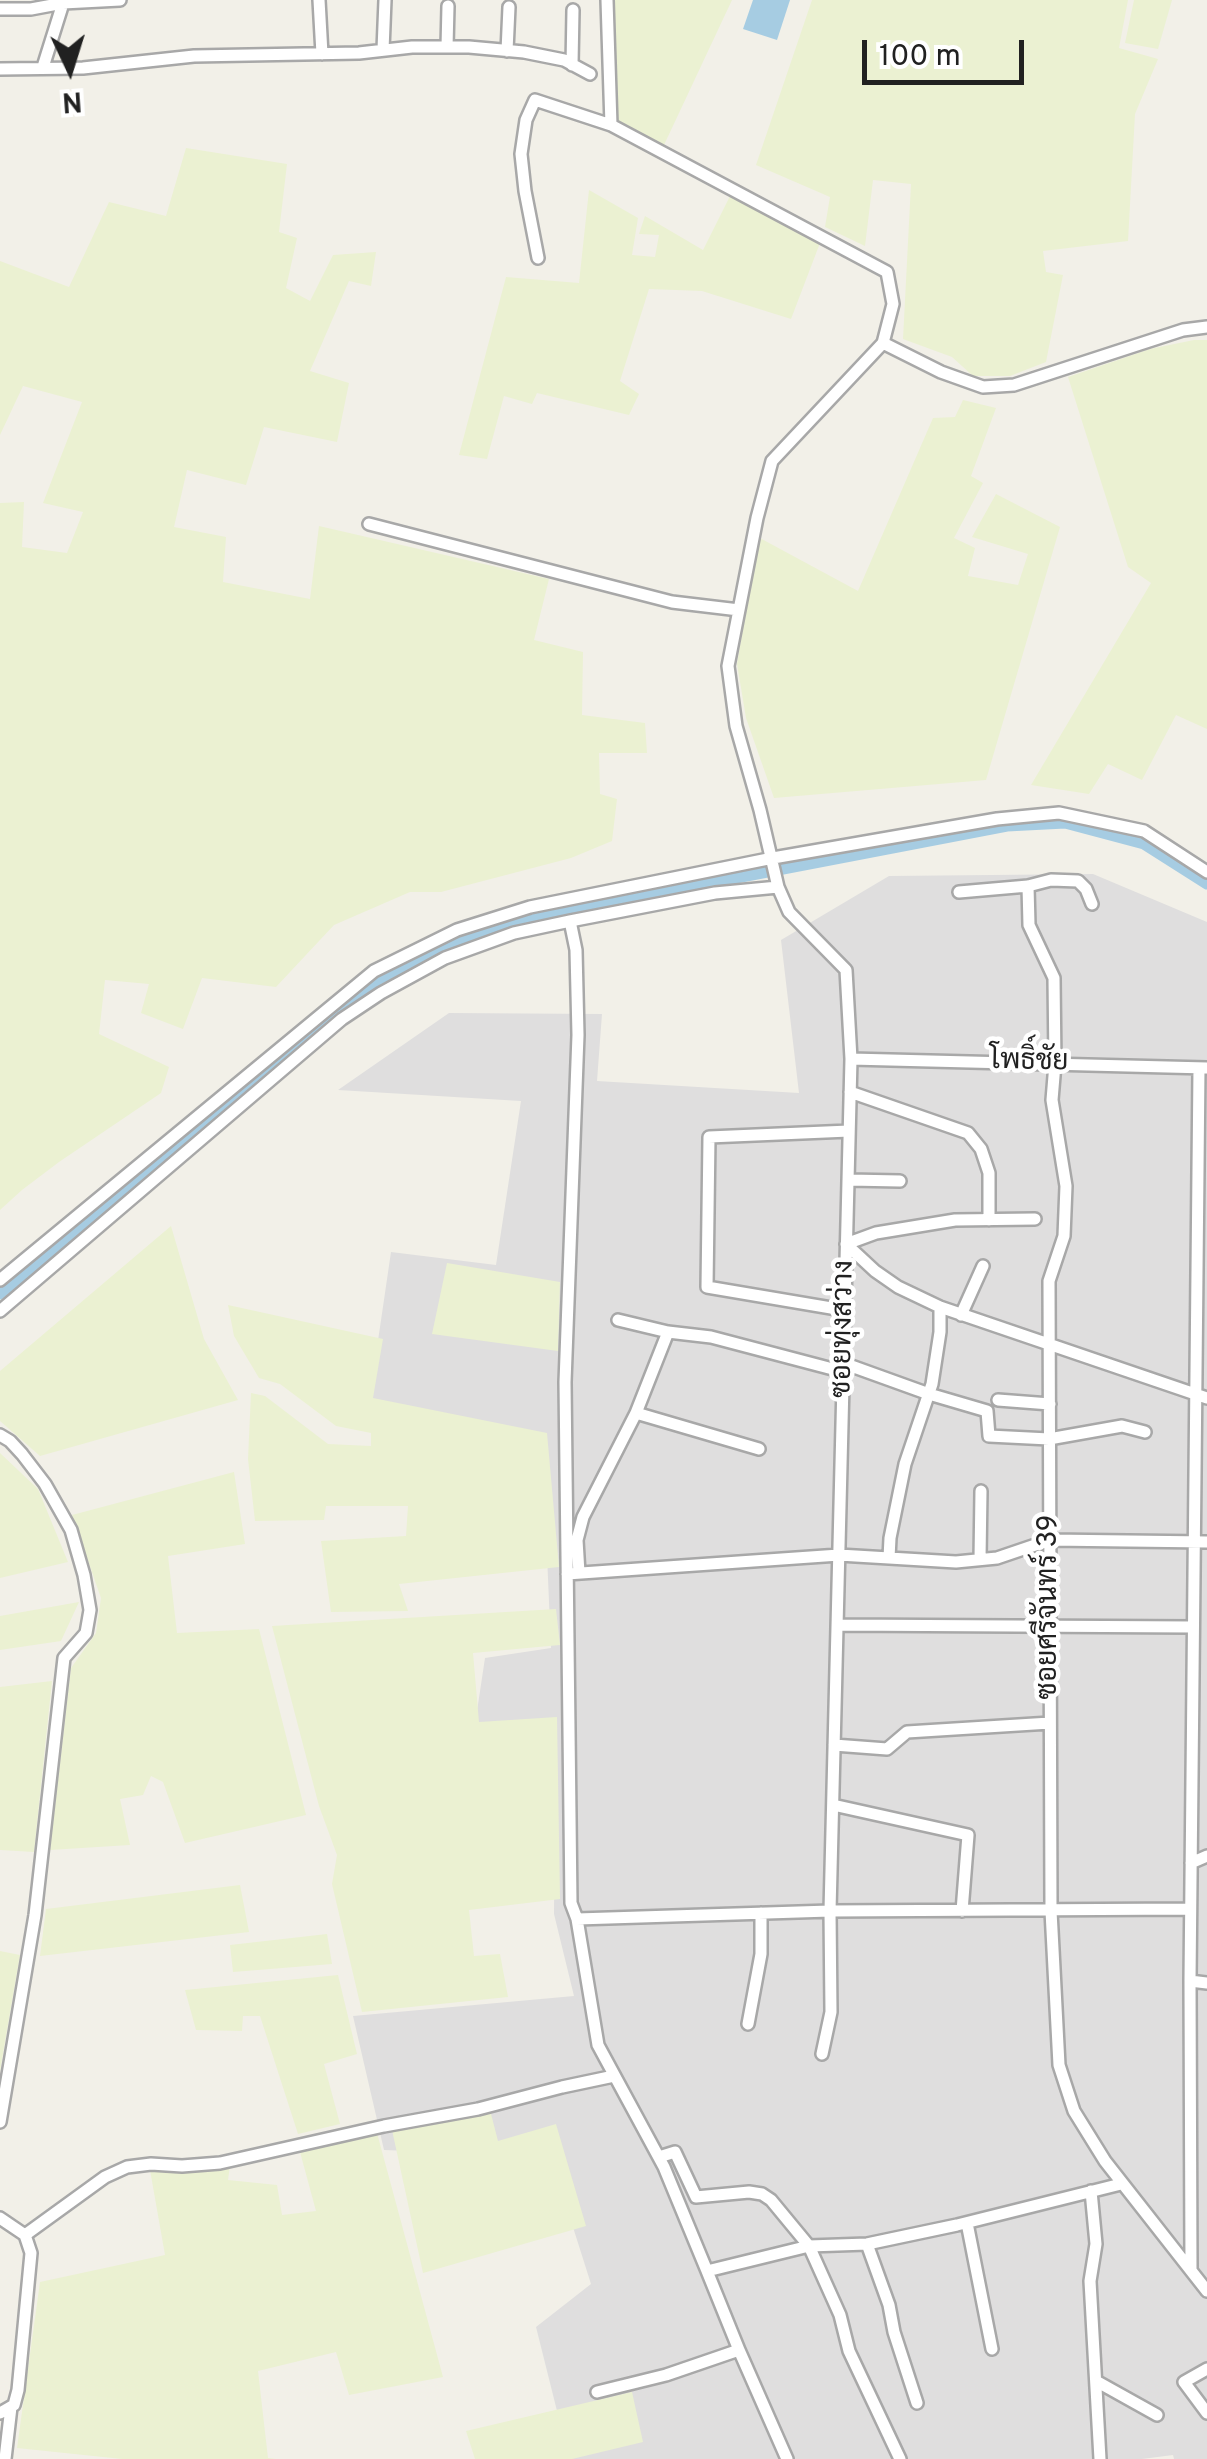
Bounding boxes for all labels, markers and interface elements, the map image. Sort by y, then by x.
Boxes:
north arrow [20,20,120,120]
scale bar [867,20,1030,82]
text: 100 m [879,39,961,76]
text: N [61,81,83,119]
street label: โพธิ์ชัย [989,1046,1069,1080]
street label: ซอยทุ่งสว่าง [827,1260,863,1398]
street label: ซอยศรีจันทร์ 39 [1033,1514,1067,1700]

